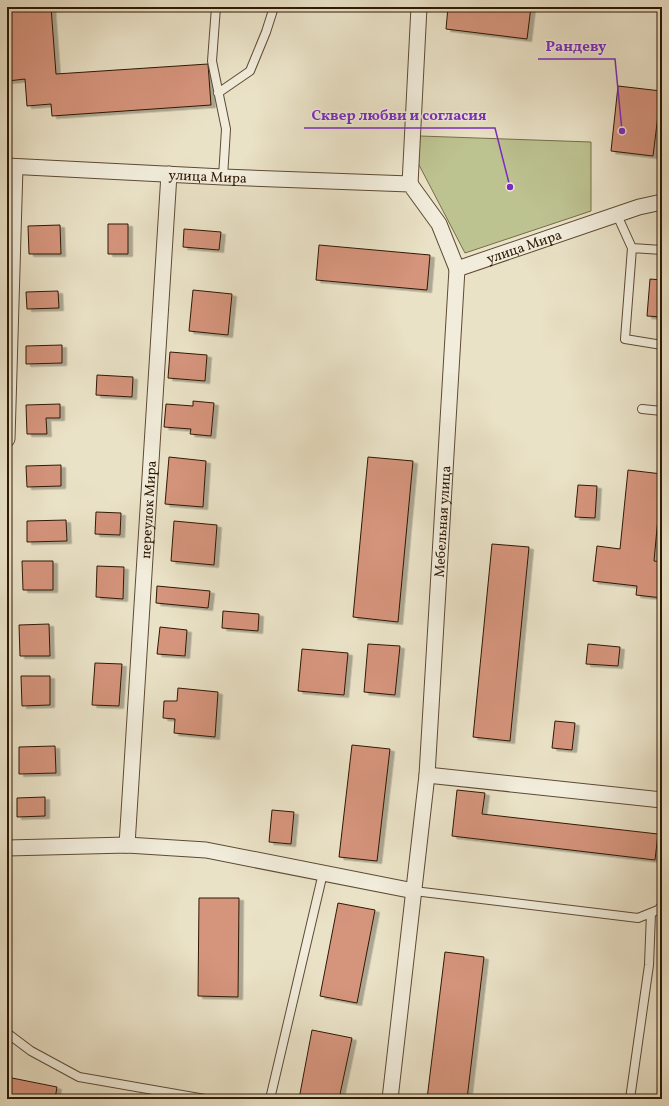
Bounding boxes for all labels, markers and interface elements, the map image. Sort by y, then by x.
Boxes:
callout: Рандеву [538,32,615,59]
text: Рандеву [545,37,607,58]
callout: Сквер любви и согласия [304,101,495,128]
text: Сквер любви и согласия [311,106,487,127]
street label: улица Мира [168,166,247,189]
street label: улица Мира [484,226,565,269]
street label: переулок Мира [137,460,162,559]
street label: Мебельная улица [431,465,456,578]

